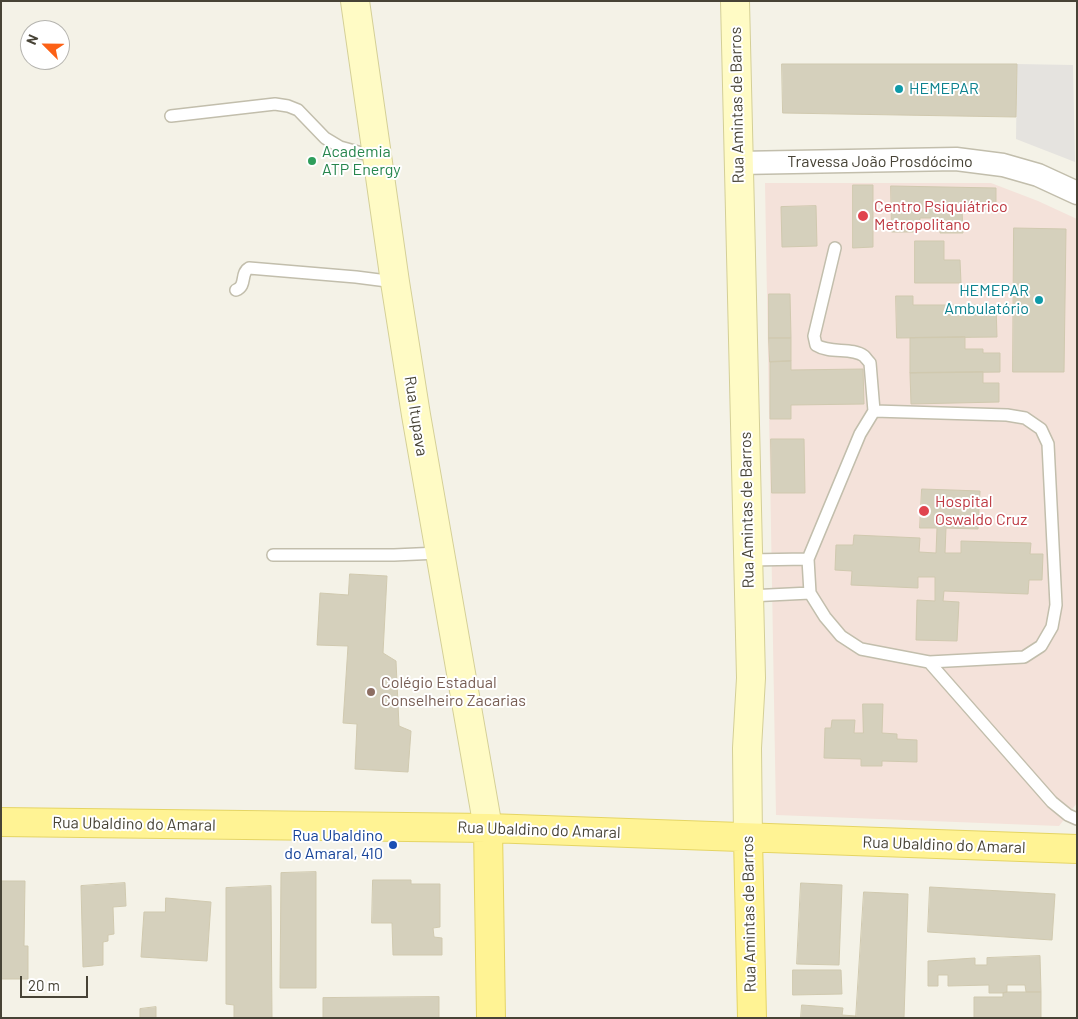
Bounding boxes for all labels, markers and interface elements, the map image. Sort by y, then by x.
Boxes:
north arrow [20,20,70,70]
street label: Rua Amintas de Barros [726,26,748,184]
text: N [22,32,41,47]
place label: HEMEPAR [909,79,979,99]
marker: HEMEPAR [893,83,905,95]
place label: Academia ATP Energy [322,142,401,180]
street label: Travessa João Prosdócimo [787,152,973,172]
marker: Academia ATP Energy [306,155,318,167]
place label: Centro Psiquiátrico Metropolitano [874,197,1008,235]
marker: Centro Psiquiátrico Metropolitano [856,209,870,223]
place label: HEMEPAR Ambulatório [944,281,1029,319]
marker: HEMEPAR Ambulatório [1033,294,1045,306]
street label: Rua Itupava [400,375,432,457]
street label: Rua Amintas de Barros [736,431,758,589]
place label: Hospital Oswaldo Cruz [935,492,1027,530]
marker: Hospital Oswaldo Cruz [917,504,931,518]
place label: Colégio Estadual Conselheiro Zacarias [381,673,526,711]
marker: Colégio Estadual Conselheiro Zacarias [365,686,377,698]
street label: Rua Ubaldino do Amaral [52,813,216,835]
street label: Rua Ubaldino do Amaral [457,818,621,842]
place label: Rua Ubaldino do Amaral, 410 [284,826,383,864]
street label: Rua Ubaldino do Amaral [862,833,1026,857]
street label: Rua Amintas de Barros [738,835,760,993]
marker: Rua Ubaldino do Amaral, 410 [387,839,399,851]
scale bar [22,966,90,998]
text: 20 m [28,976,60,994]

